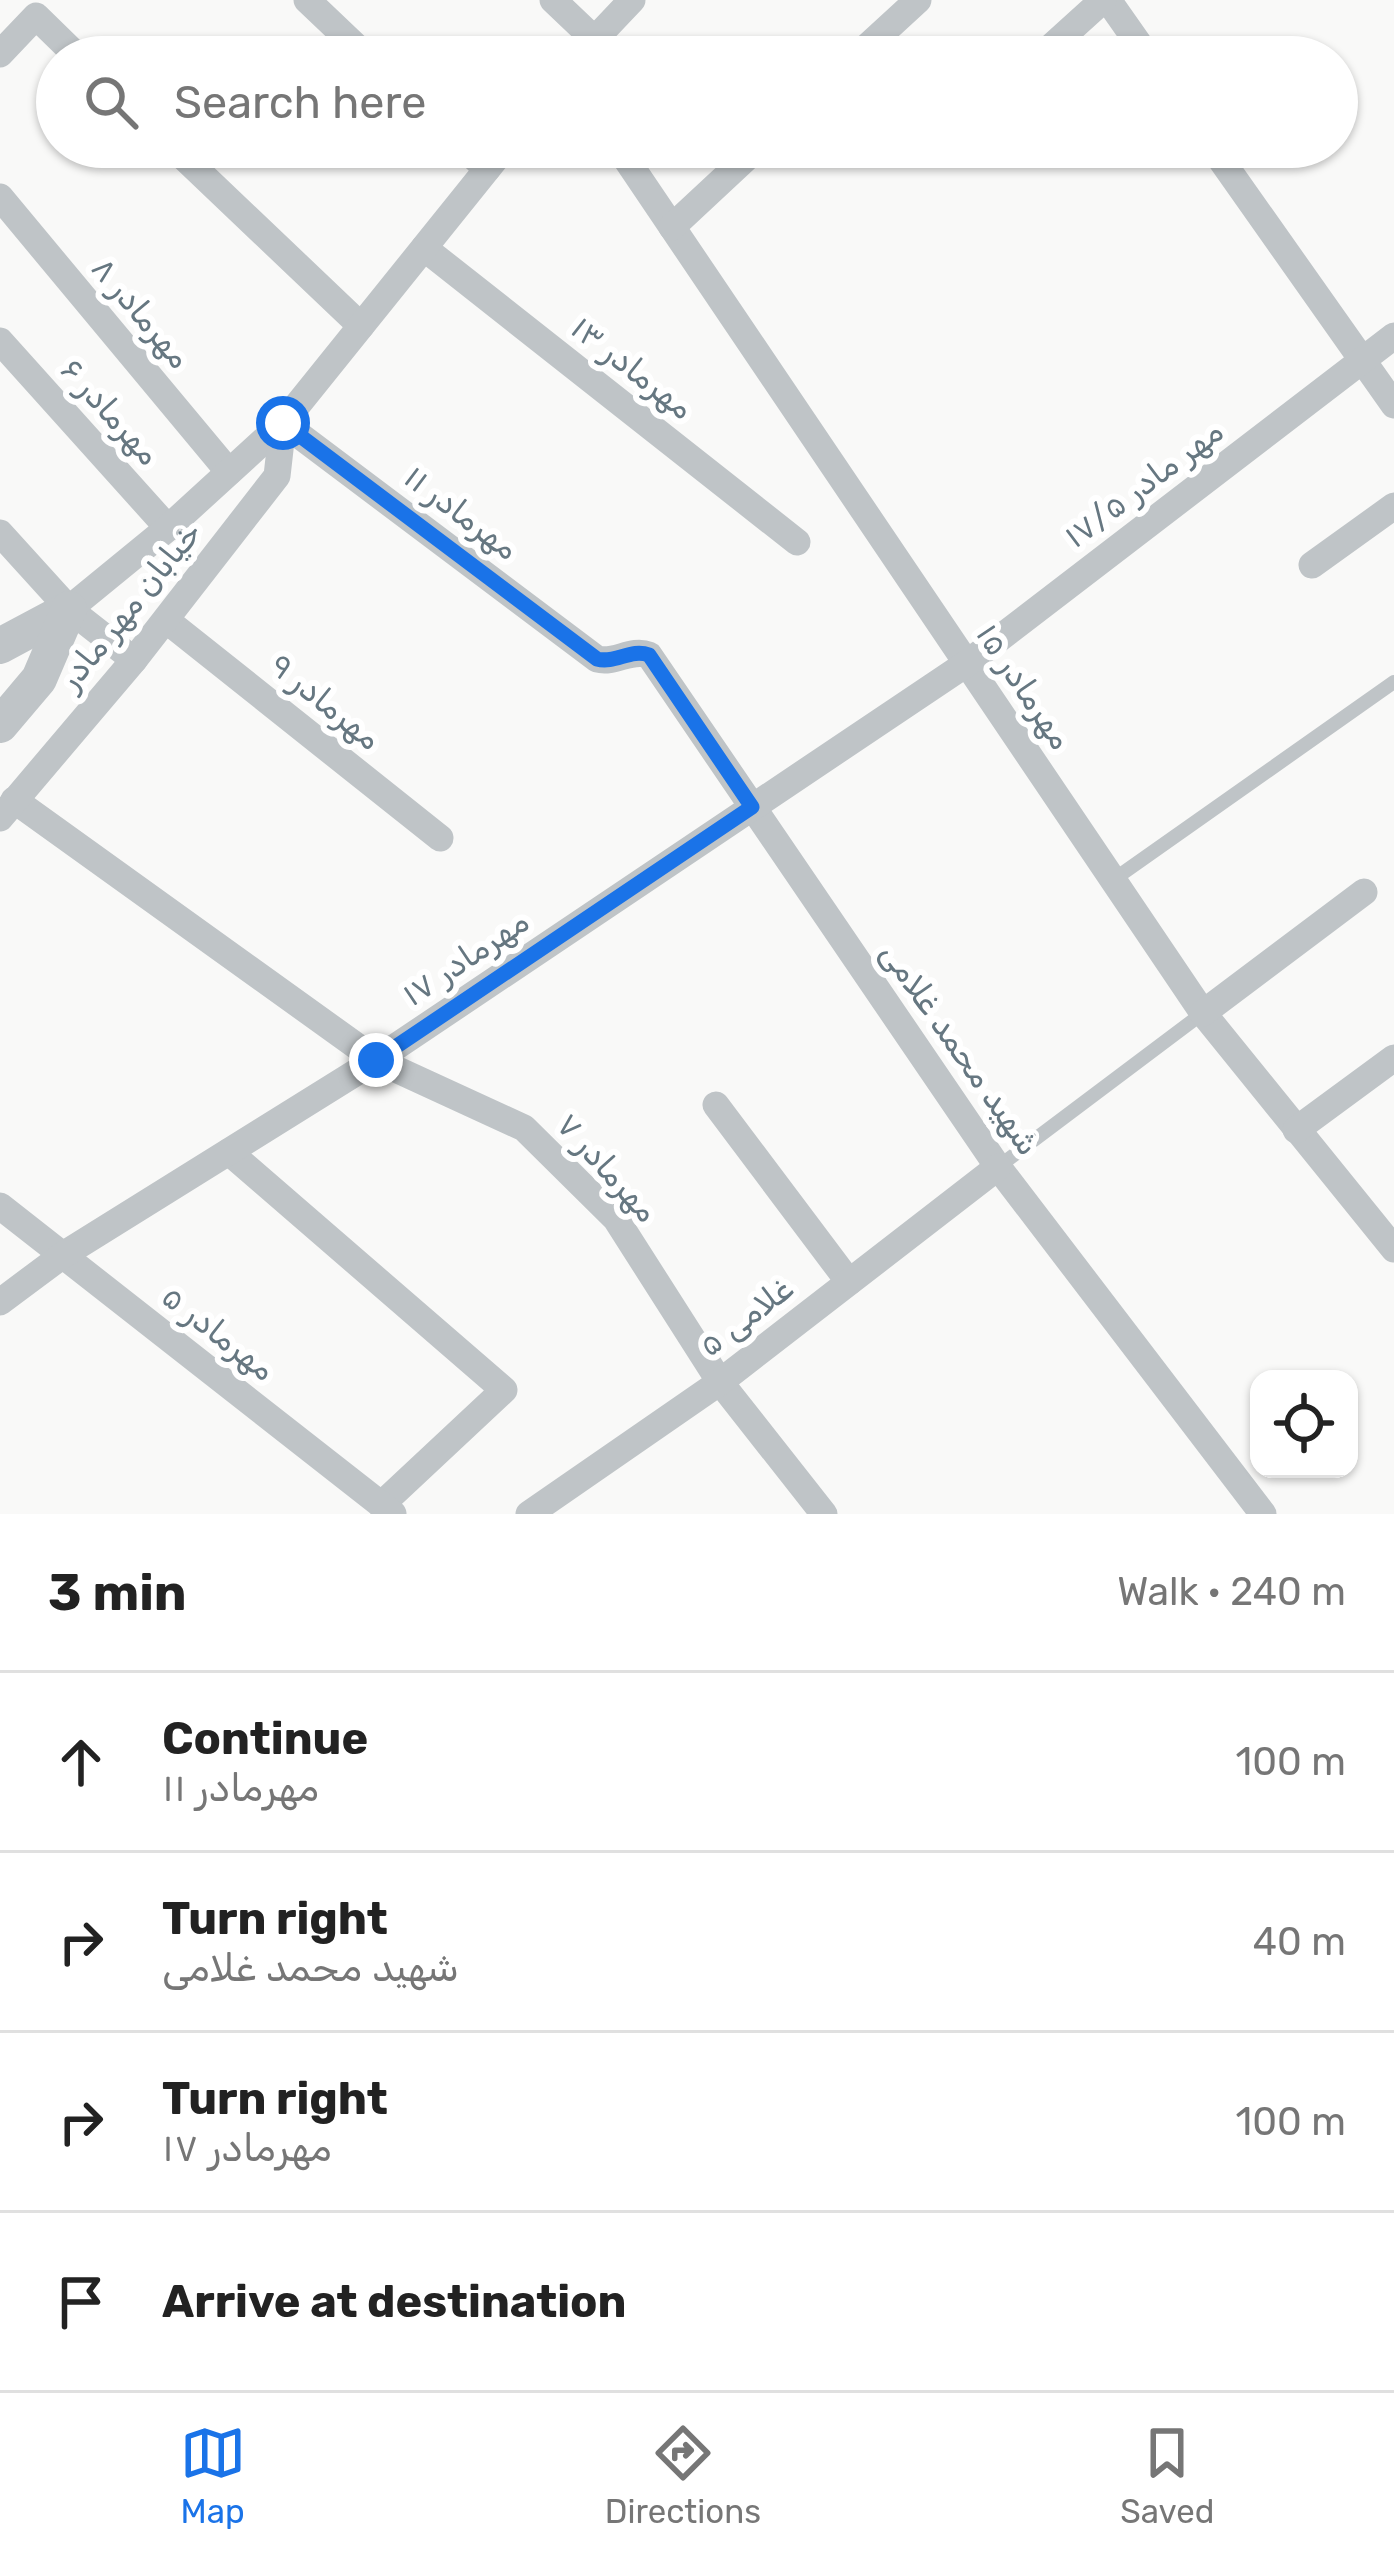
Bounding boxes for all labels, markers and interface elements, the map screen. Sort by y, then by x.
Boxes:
search box [36,36,1358,168]
icon: search [78,69,144,135]
text: Search here [174,76,426,129]
street label: مهرمادر ۸ [83,249,200,377]
street label: مهرمادر ۱۳ [563,308,702,428]
street label: مهرمادر ۶ [52,350,169,473]
route start [256,396,310,450]
street label: مهر مادر ۱۷/۵ [1056,411,1231,557]
street label: مهرمادر ۱۱ [396,457,527,569]
street label: خیابان مهر مادر [48,513,210,700]
street label: مهرمادر ۱۵ [967,616,1081,757]
street label: مهرمادر ۹ [262,645,389,759]
street label: مهرمادر ۱۷ [395,901,536,1015]
street label: شهید محمد غلامی [873,934,1049,1162]
route end [349,1033,403,1087]
street label: مهرمادر ۷ [548,1105,667,1231]
street label: غلامی ۵ [690,1268,800,1365]
street label: مهرمادر ۵ [153,1276,283,1390]
map controls [1250,1370,1358,1478]
button: locate [1250,1370,1358,1478]
text: 3 min [48,1562,187,1623]
text: Walk · 240 m [1117,1569,1346,1615]
text: Continue [162,1712,368,1765]
icon: ahead [48,1729,114,1795]
text: 100 m [1236,1739,1346,1785]
text: مهرمادر ۱۱ [162,1765,319,1811]
text: Turn right [162,1892,388,1945]
icon: right [48,1909,114,1975]
text: 40 m [1253,1919,1346,1965]
text: شهید محمد غلامی [162,1945,459,1991]
text: Turn right [162,2072,388,2125]
icon: right [48,2089,114,2155]
text: 100 m [1236,2099,1346,2145]
text: مهرمادر ۱۷ [162,2125,332,2171]
icon: arrive [48,2269,114,2335]
text: Arrive at destination [162,2275,627,2328]
tab: Map [180,2420,246,2531]
tab: Directions [605,2420,761,2531]
tab: Saved [1120,2420,1214,2531]

